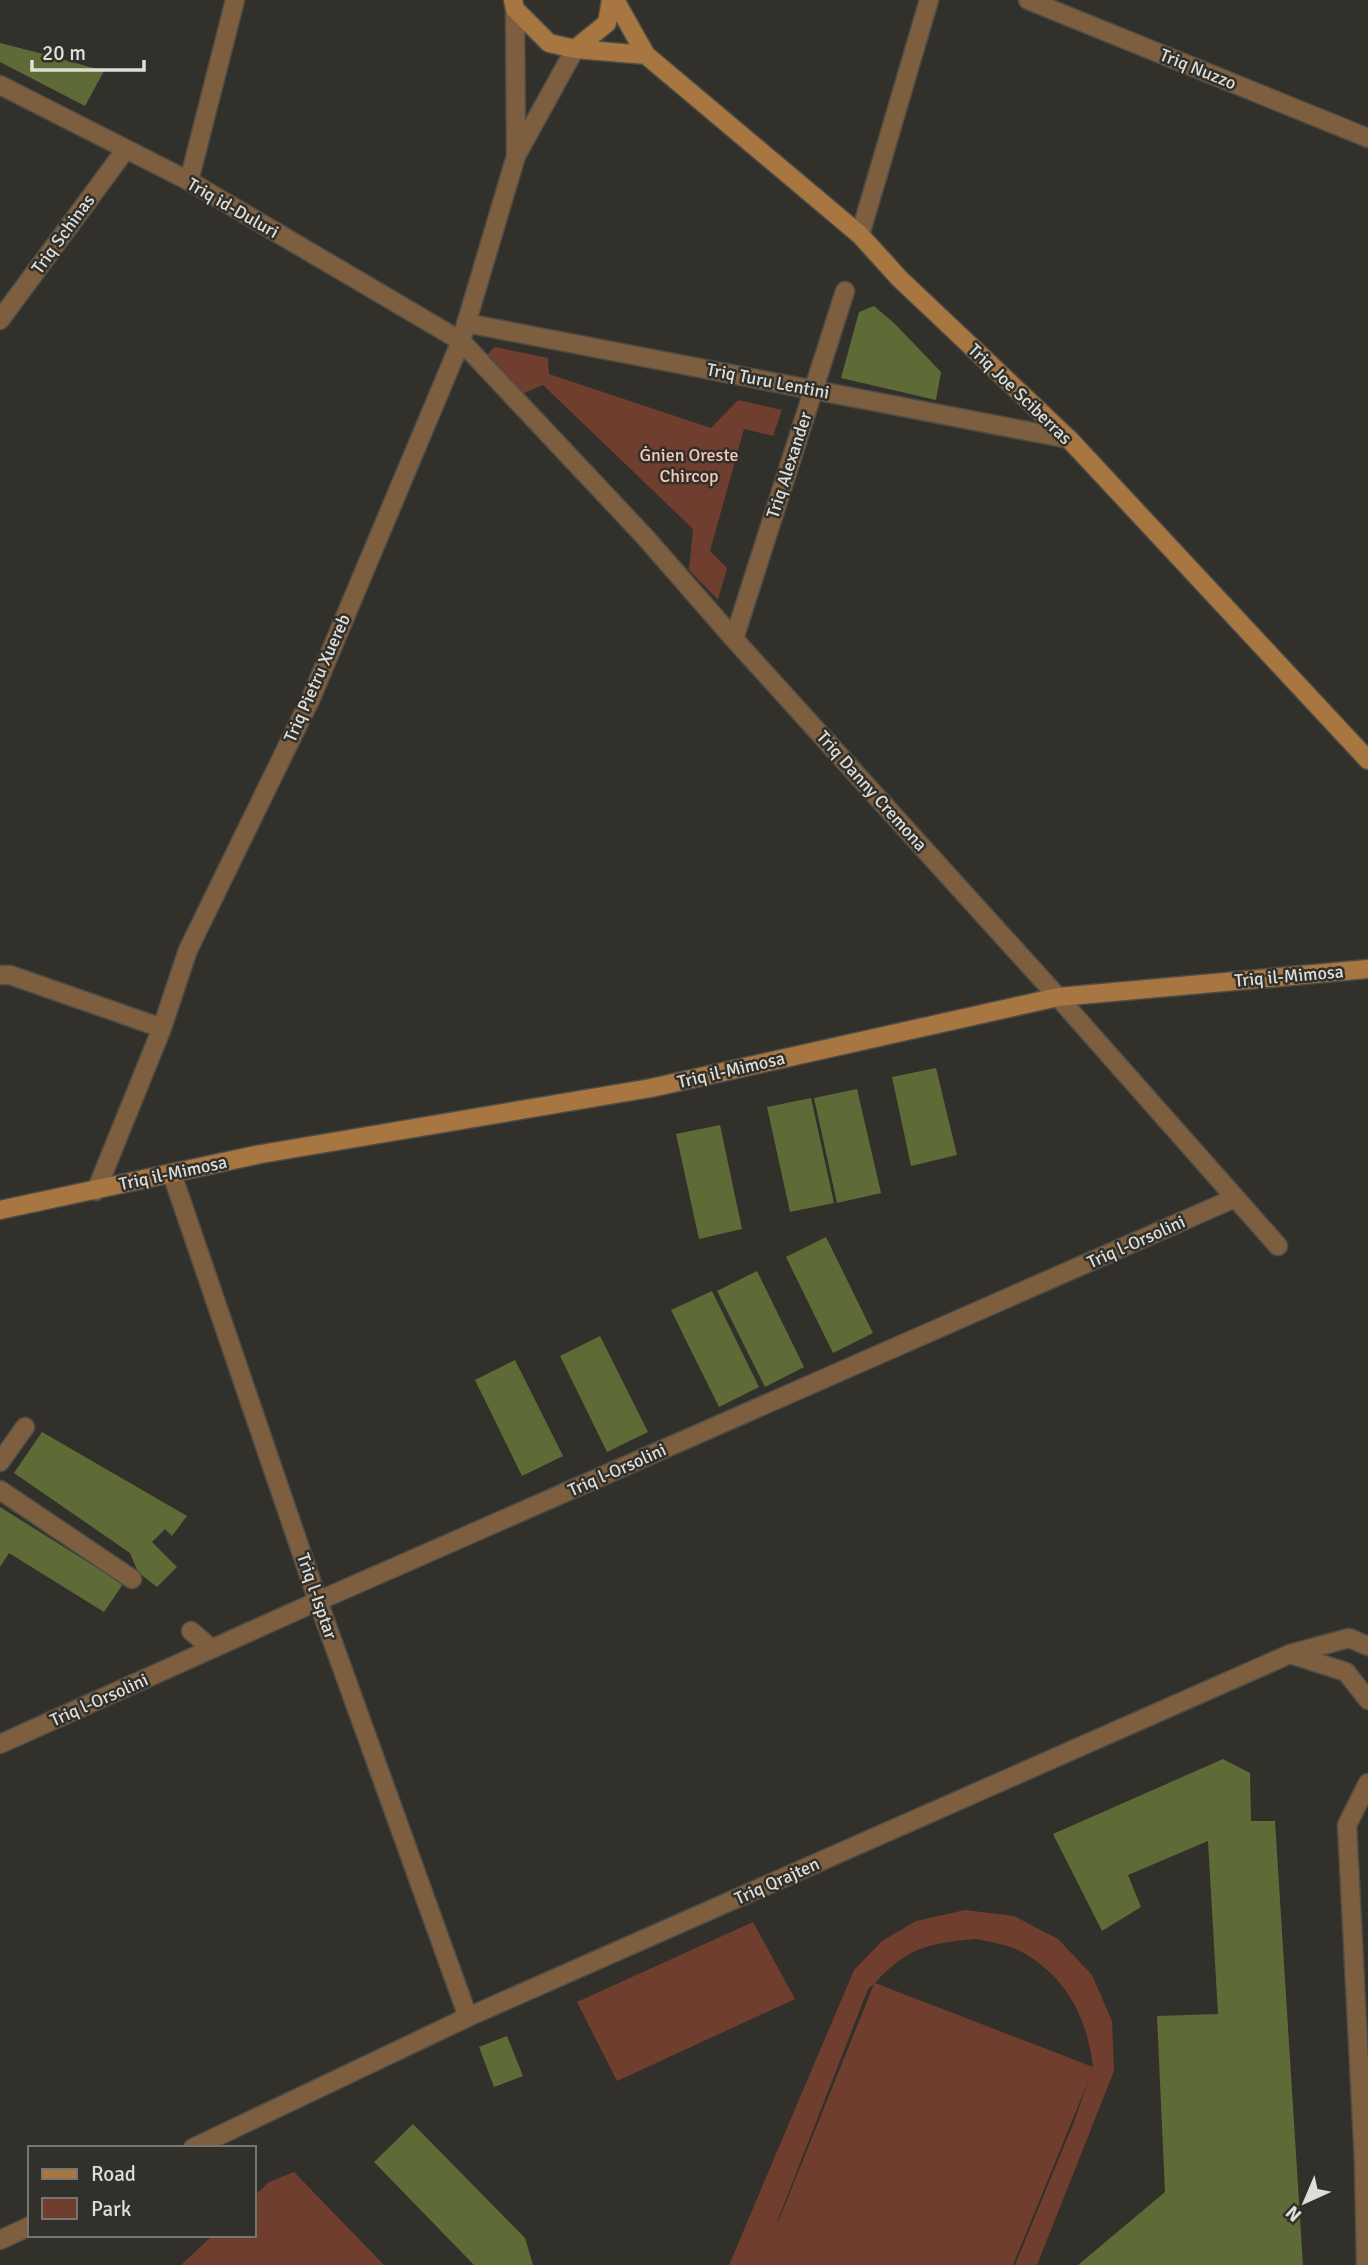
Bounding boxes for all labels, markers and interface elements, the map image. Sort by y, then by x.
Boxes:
scale bar [32,28,144,72]
text: 20 m [42,40,86,66]
street label: Triq Nuzzo [1157,44,1239,94]
street label: Triq id-Duluri [183,173,283,243]
street label: Triq Schinas [27,190,99,278]
street label: Triq Joe Sciberras [963,339,1077,449]
street label: Triq Turu Lentini [705,358,831,404]
street label: Triq Alexander [761,409,817,521]
park label: Ġnien Oreste Chircop [639,444,739,487]
street label: Triq Pietru Xuereb [279,611,355,745]
street label: Triq Danny Cremona [812,726,932,856]
street label: Triq il-Mimosa [1233,960,1345,992]
street label: Triq il-Mimosa [675,1047,787,1093]
street label: Triq il-Mimosa [117,1151,229,1195]
street label: Triq l-Orsolini [1083,1211,1189,1273]
street label: Triq l-Orsolini [564,1439,670,1501]
street label: Triq l-Isptar [292,1550,342,1642]
street label: Triq l-Orsolini [46,1669,152,1731]
street label: Triq Qrajten [731,1853,823,1909]
legend [28,2146,256,2237]
text: Road [91,2161,136,2187]
north arrow [1270,2167,1340,2237]
text: Park [91,2196,132,2222]
text: N [1281,2200,1307,2227]

